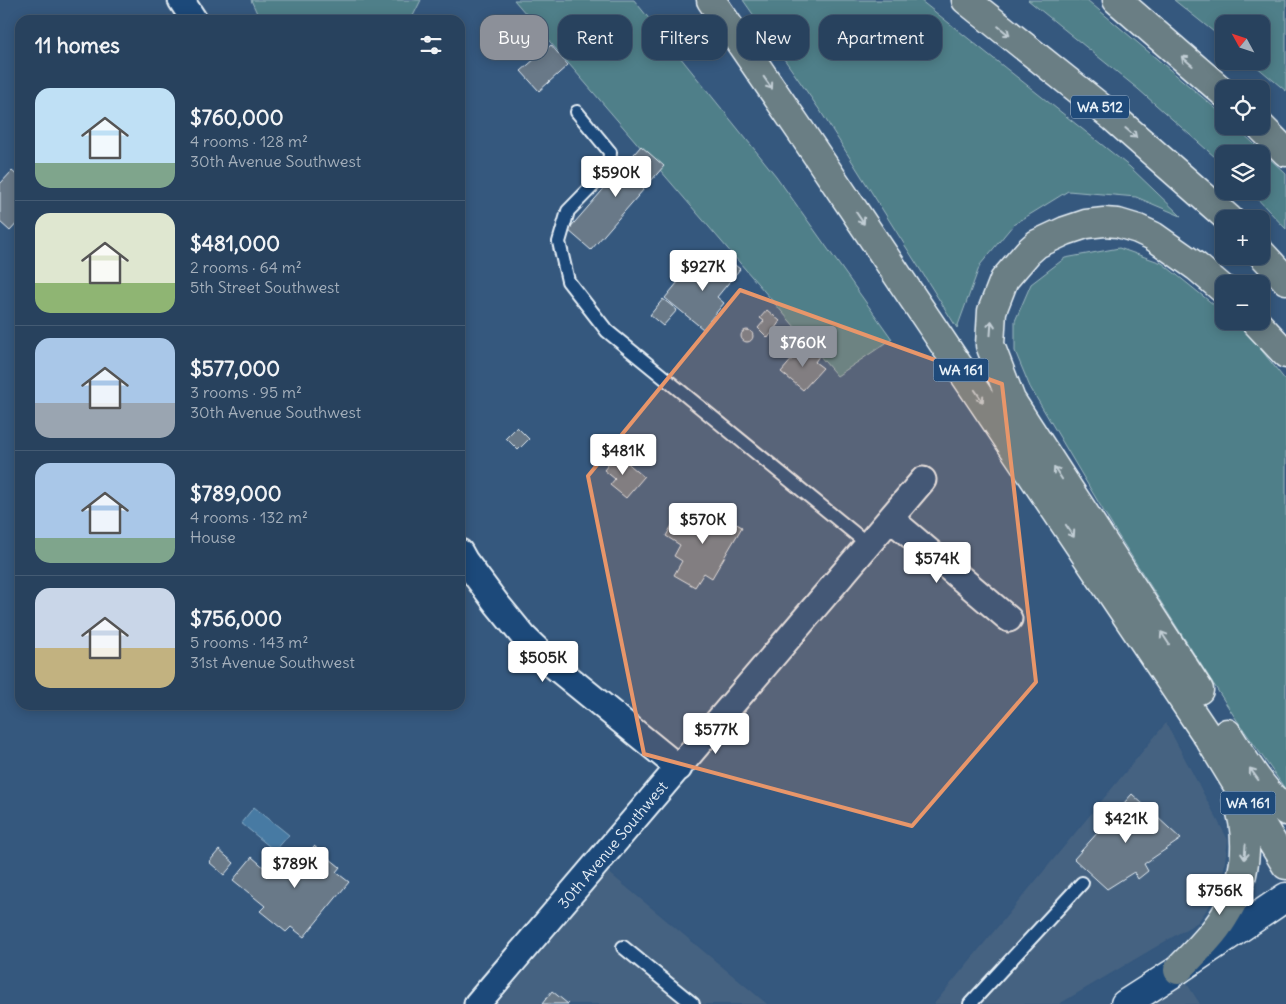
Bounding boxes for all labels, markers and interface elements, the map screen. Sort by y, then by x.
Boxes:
chip: Buy [480,15,548,60]
chip: Rent [558,15,632,60]
chip: Filters [642,15,727,60]
chip: New [737,15,809,60]
chip: Apartment [819,15,942,60]
north arrow [1215,15,1270,70]
map controls [1215,15,1270,330]
one-way arrow [998,25,1011,36]
icon: filters [417,31,445,59]
text: 11 homes [35,32,120,59]
one-way arrow [1181,55,1194,66]
one-way arrow [763,76,773,90]
button: locate [1215,80,1270,135]
road number: WA 512 [1071,95,1129,118]
text: $760,000 [190,104,283,131]
icon: home [75,108,135,168]
one-way arrow [1124,127,1137,139]
text: 4 rooms · 128 m² [190,131,308,151]
button: layers [1215,145,1270,200]
text: 30th Avenue Southwest [190,151,361,171]
pin: $590K [581,156,651,198]
text: $590K [592,162,640,182]
button: + [1215,210,1270,265]
one-way arrow [854,211,865,225]
text: $481,000 [190,230,280,257]
icon: home [75,233,135,293]
pin: $927K [668,250,738,292]
text: $927K [681,256,725,276]
text: 2 rooms · 64 m² [190,257,302,277]
button: − [1215,275,1270,330]
text: 5th Street Southwest [190,277,340,297]
one-way arrow [986,320,996,336]
pin: $760K [768,326,838,368]
text: $760K [780,332,826,352]
text: $577,000 [190,355,280,382]
icon: home [75,358,135,418]
road number: WA 161 [934,358,988,382]
text: 3 rooms · 95 m² [190,382,302,402]
one-way arrow [974,389,984,403]
text: 30th Avenue Southwest [190,402,361,422]
pin: $481K [588,434,658,476]
text: $481K [601,440,645,460]
one-way arrow [1052,466,1062,480]
text: $789,000 [190,480,282,507]
icon: home [75,483,135,543]
pin: $570K [668,502,738,545]
text: 4 rooms · 132 m² [190,507,308,527]
text: $570K [680,509,726,529]
one-way arrow [1065,524,1075,538]
text: House [190,527,236,547]
pin: $574K [902,542,972,584]
text: $574K [915,548,959,568]
text: $756,000 [190,605,282,632]
icon: home [75,608,135,668]
text: 5 rooms · 143 m² [190,632,308,652]
one-way arrow [1160,632,1170,646]
pin: $505K [508,640,578,683]
text: $505K [519,647,567,667]
text: 31st Avenue Southwest [190,652,355,672]
pin: $577K [681,712,751,755]
text: $577K [694,719,738,739]
one-way arrow [1249,768,1260,781]
street label: 30th Avenue Southwest [554,777,671,912]
road number: WA 161 [1220,791,1276,814]
pin: $421K [1091,802,1161,844]
text: $421K [1104,808,1148,828]
one-way arrow [1241,844,1250,860]
pin: $789K [260,846,330,889]
text: $789K [272,853,318,873]
pin: $756K [1185,874,1255,916]
text: $756K [1197,880,1243,900]

